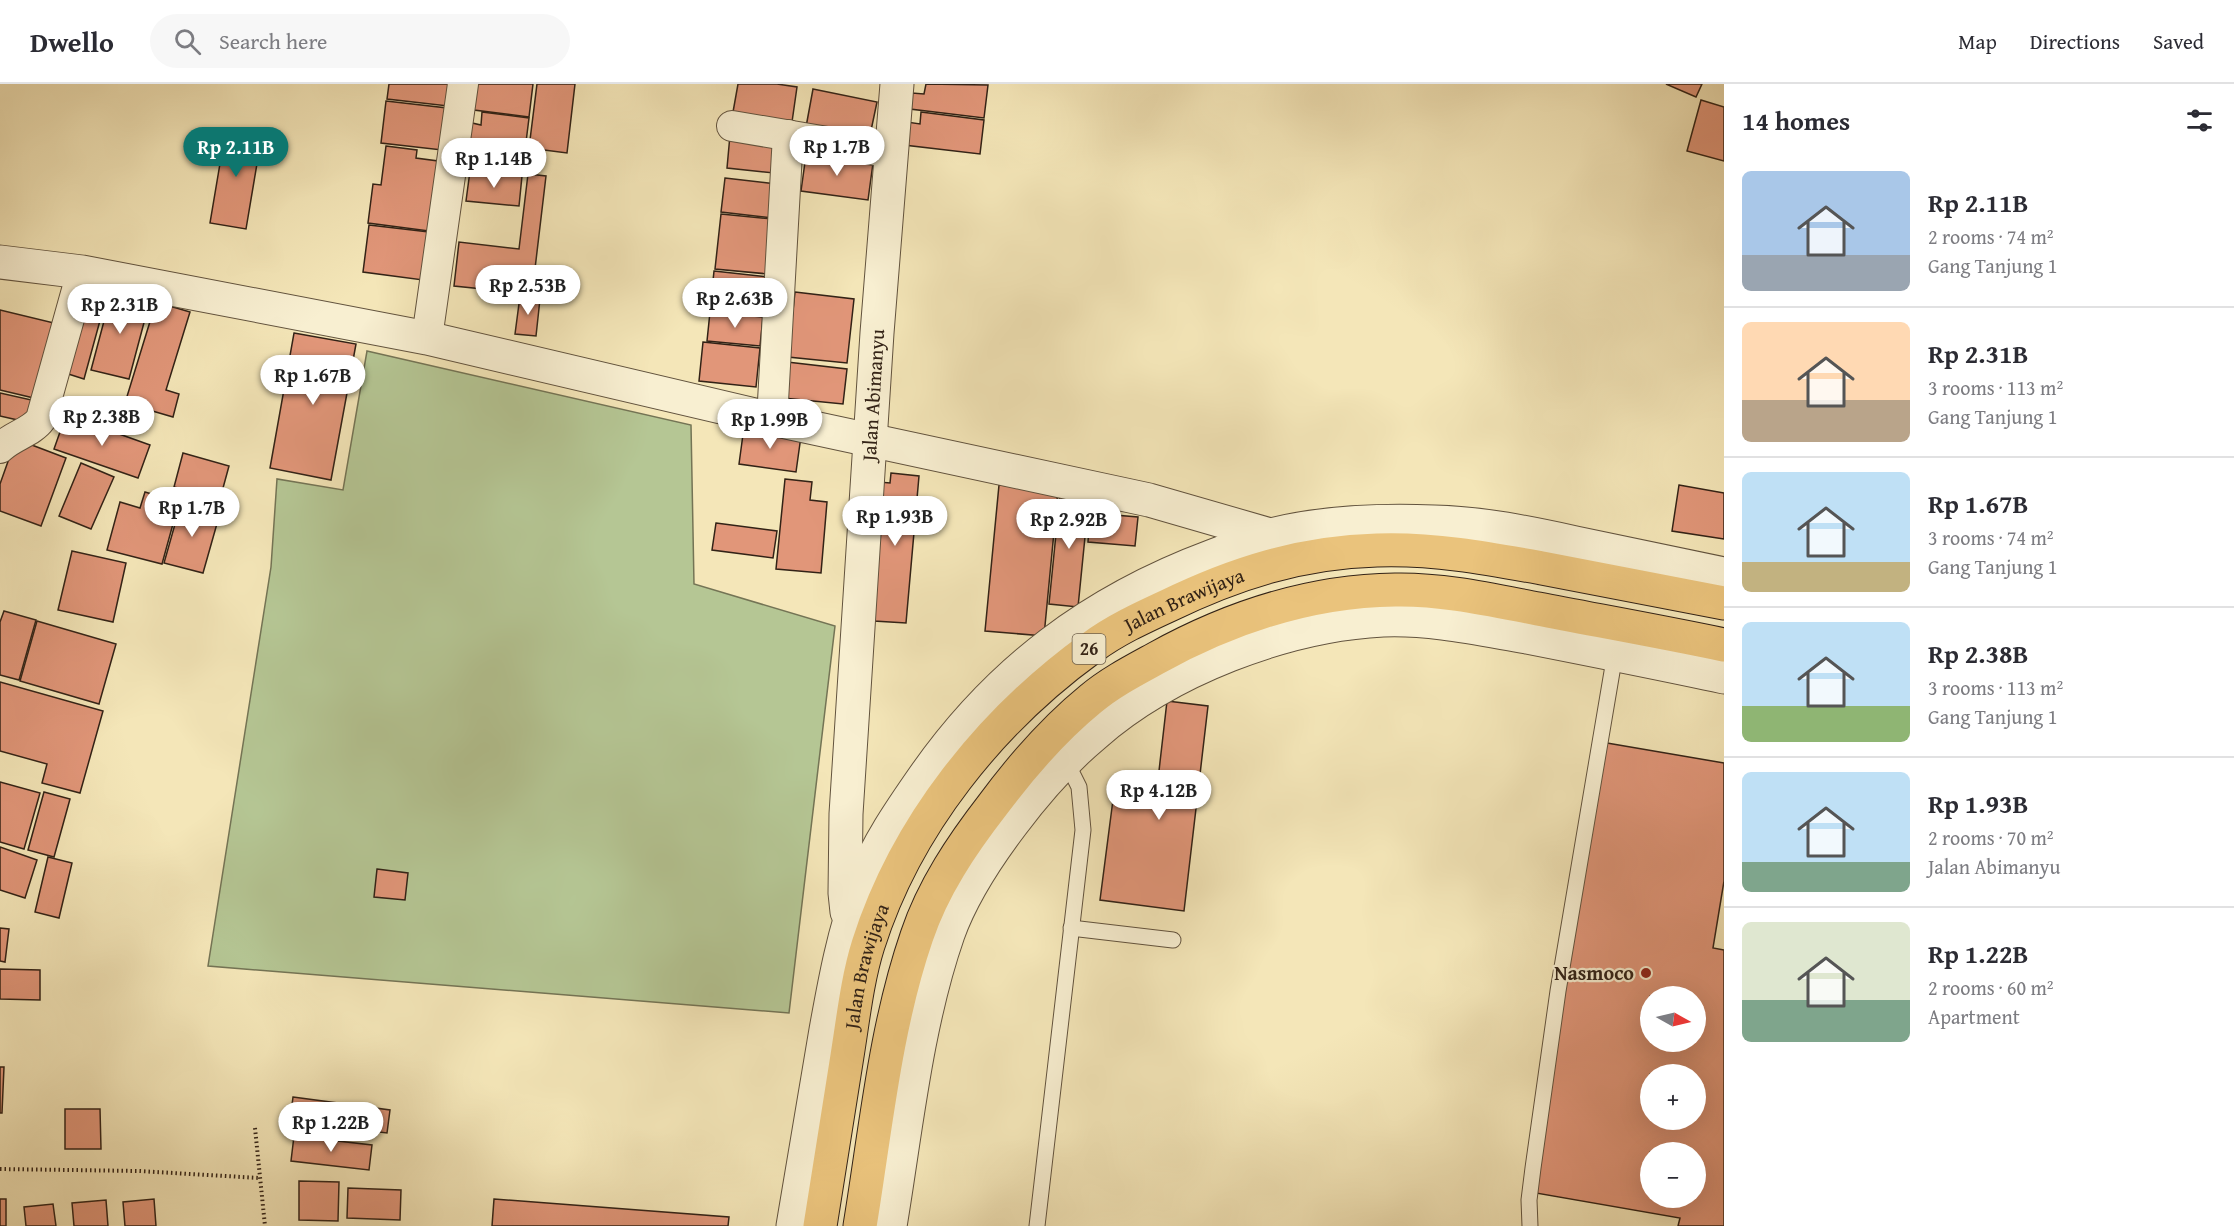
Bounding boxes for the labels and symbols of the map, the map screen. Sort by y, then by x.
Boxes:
pin: Rp 1.7B [782,126,892,177]
pin: Rp 2.11B [174,127,298,178]
pin: Rp 1.14B [432,138,556,189]
pin: Rp 2.53B [466,265,590,316]
pin: Rp 2.63B [673,278,797,329]
pin: Rp 2.31B [58,284,182,335]
street label: Jalan Abimanyu [854,328,891,465]
pin: Rp 1.67B [251,355,375,406]
pin: Rp 2.38B [40,396,164,447]
pin: Rp 1.99B [708,399,832,450]
pin: Rp 1.7B [137,487,247,538]
pin: Rp 1.93B [833,496,957,547]
pin: Rp 2.92B [1007,499,1131,550]
street label: Jalan Brawijaya [1116,560,1248,640]
road number: 26 [1072,634,1106,664]
pin: Rp 4.12B [1097,770,1221,821]
street label: Jalan Brawijaya [836,898,896,1034]
place label: Nasmoco [1554,958,1634,987]
marker: Nasmoco [1639,966,1653,980]
north arrow [1640,986,1706,1052]
pin: Rp 1.22B [269,1102,393,1153]

